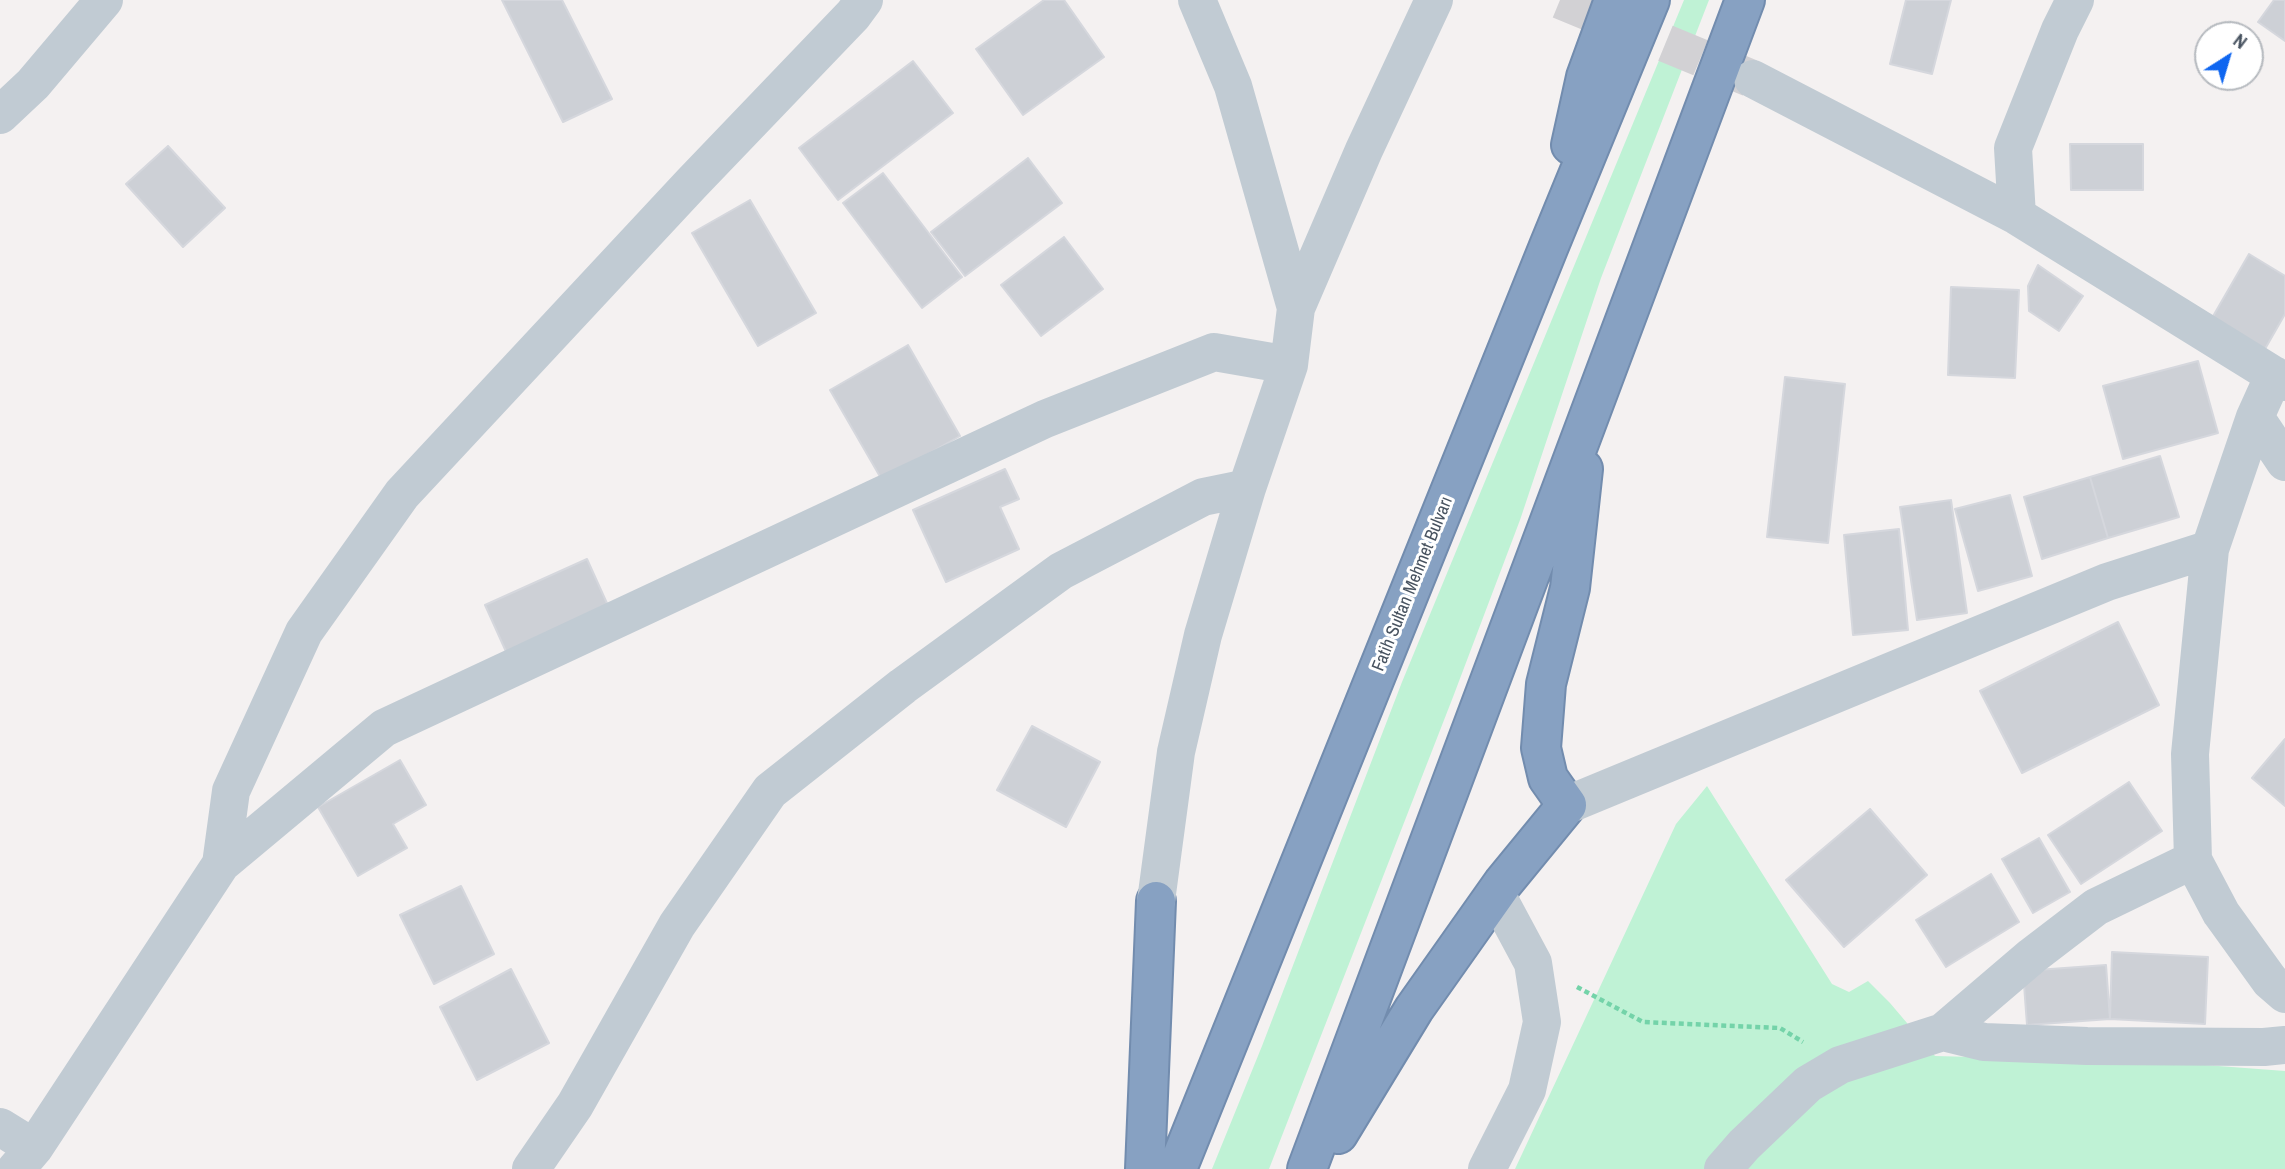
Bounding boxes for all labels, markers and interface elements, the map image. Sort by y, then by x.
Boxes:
north arrow [2194,21,2264,91]
text: N [2228,27,2253,55]
street label: Fatih Sultan Mehmet Bulvarı [1368,494,1458,674]

